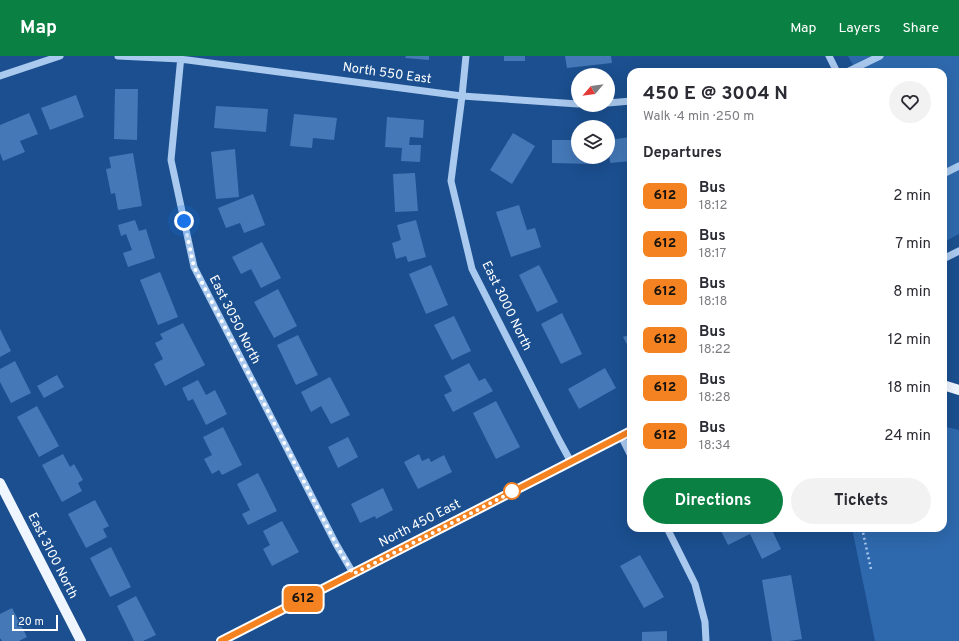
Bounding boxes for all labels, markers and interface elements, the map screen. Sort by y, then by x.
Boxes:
text: Map [20,16,57,40]
text: Map [790,20,816,37]
text: Layers [838,20,880,37]
text: Share [902,20,939,37]
street label: North 550 East [341,60,433,88]
north arrow [571,68,615,112]
map controls [571,68,615,164]
button: heart [889,81,931,123]
text: 450 E @ 3004 N [643,82,788,106]
text: Walk · 4 min · 250 m [643,109,754,125]
button: layers [571,120,615,164]
text: Departures [643,144,722,163]
text: Bus [699,179,726,198]
text: 612 [654,187,676,204]
text: 2 min [893,187,931,206]
text: 18:12 [699,198,728,214]
your location [174,211,194,231]
text: Bus [699,227,726,246]
text: 612 [654,235,676,252]
text: 7 min [895,235,931,254]
text: 18:17 [699,246,726,262]
street label: East 3000 North [477,259,535,353]
street label: East 3050 North [205,273,263,367]
text: Bus [699,275,726,294]
text: 612 [654,283,676,300]
text: 8 min [893,283,931,302]
text: 18:18 [699,294,728,310]
text: Bus [699,323,726,342]
text: 612 [654,331,676,348]
text: 12 min [888,331,931,350]
text: 18:22 [699,342,731,358]
text: Bus [699,371,726,390]
text: 612 [654,379,676,396]
text: 18 min [888,379,931,398]
text: 18:28 [699,390,731,406]
text: Bus [699,419,726,438]
text: 612 [654,427,676,444]
text: 24 min [884,427,931,446]
text: 18:34 [699,438,731,454]
button: Directions [643,478,783,524]
button: Tickets [791,478,931,524]
unlabelled marker [503,482,521,500]
street label: North 450 East [376,496,464,551]
street label: East 3100 North [23,510,81,602]
line badge: 612 [280,586,326,612]
text: 612 [292,590,314,607]
scale bar [12,613,58,632]
text: 20 m [18,615,44,629]

